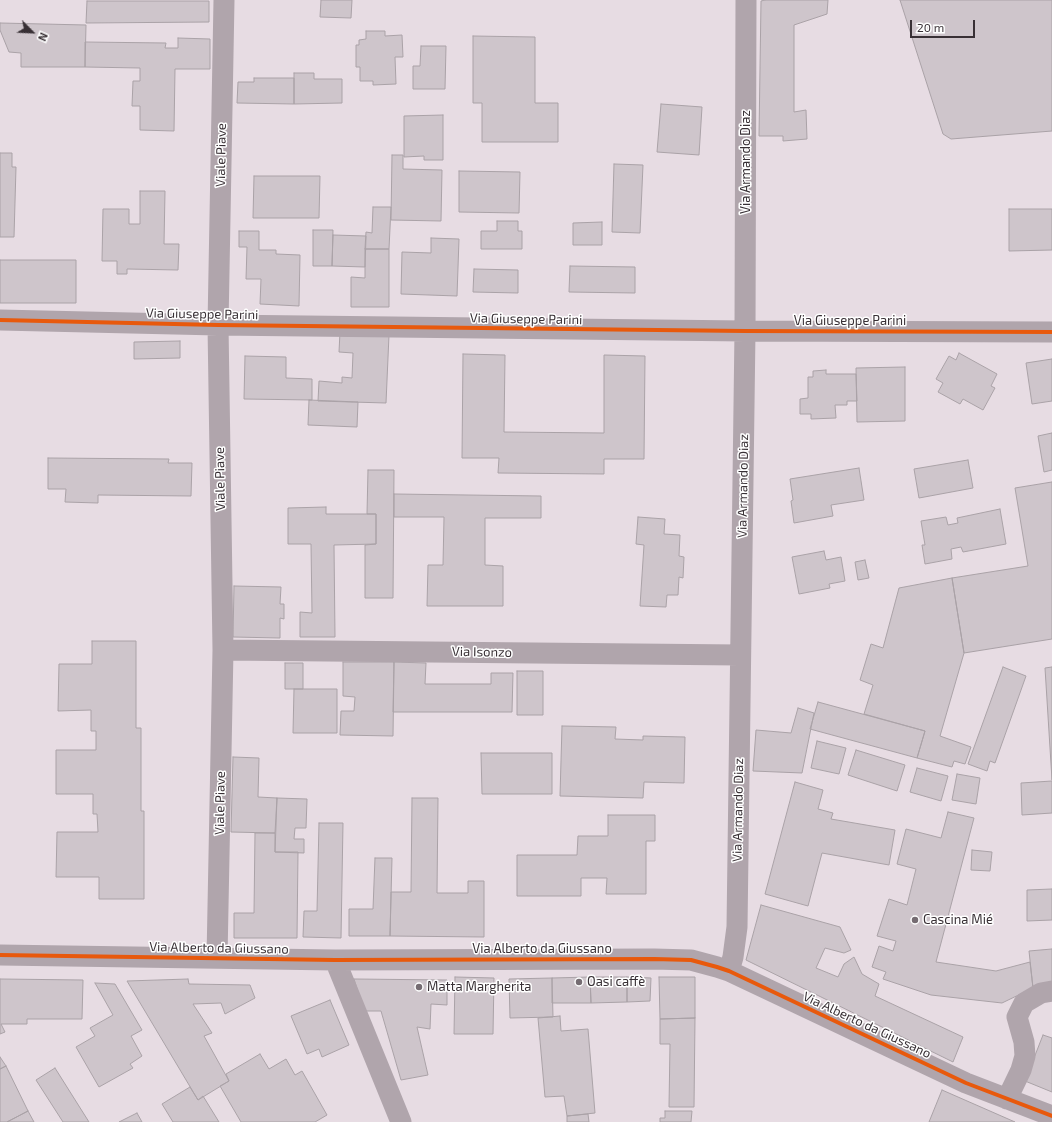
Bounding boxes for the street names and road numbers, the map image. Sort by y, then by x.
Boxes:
street label: Via Armando Diaz [738,110,754,214]
street label: Viale Piave [213,123,229,187]
street label: Via Giuseppe Parini [146,305,258,323]
street label: Via Giuseppe Parini [470,310,582,328]
street label: Via Giuseppe Parini [794,313,906,329]
street label: Via Armando Diaz [734,434,752,538]
street label: Viale Piave [212,447,228,511]
street label: Via Isonzo [452,644,512,660]
street label: Via Armando Diaz [729,758,747,862]
street label: Viale Piave [212,771,228,835]
street label: Via Alberto da Giussano [149,939,289,957]
street label: Via Alberto da Giussano [472,941,612,957]
street label: Via Alberto da Giussano [800,988,934,1062]

